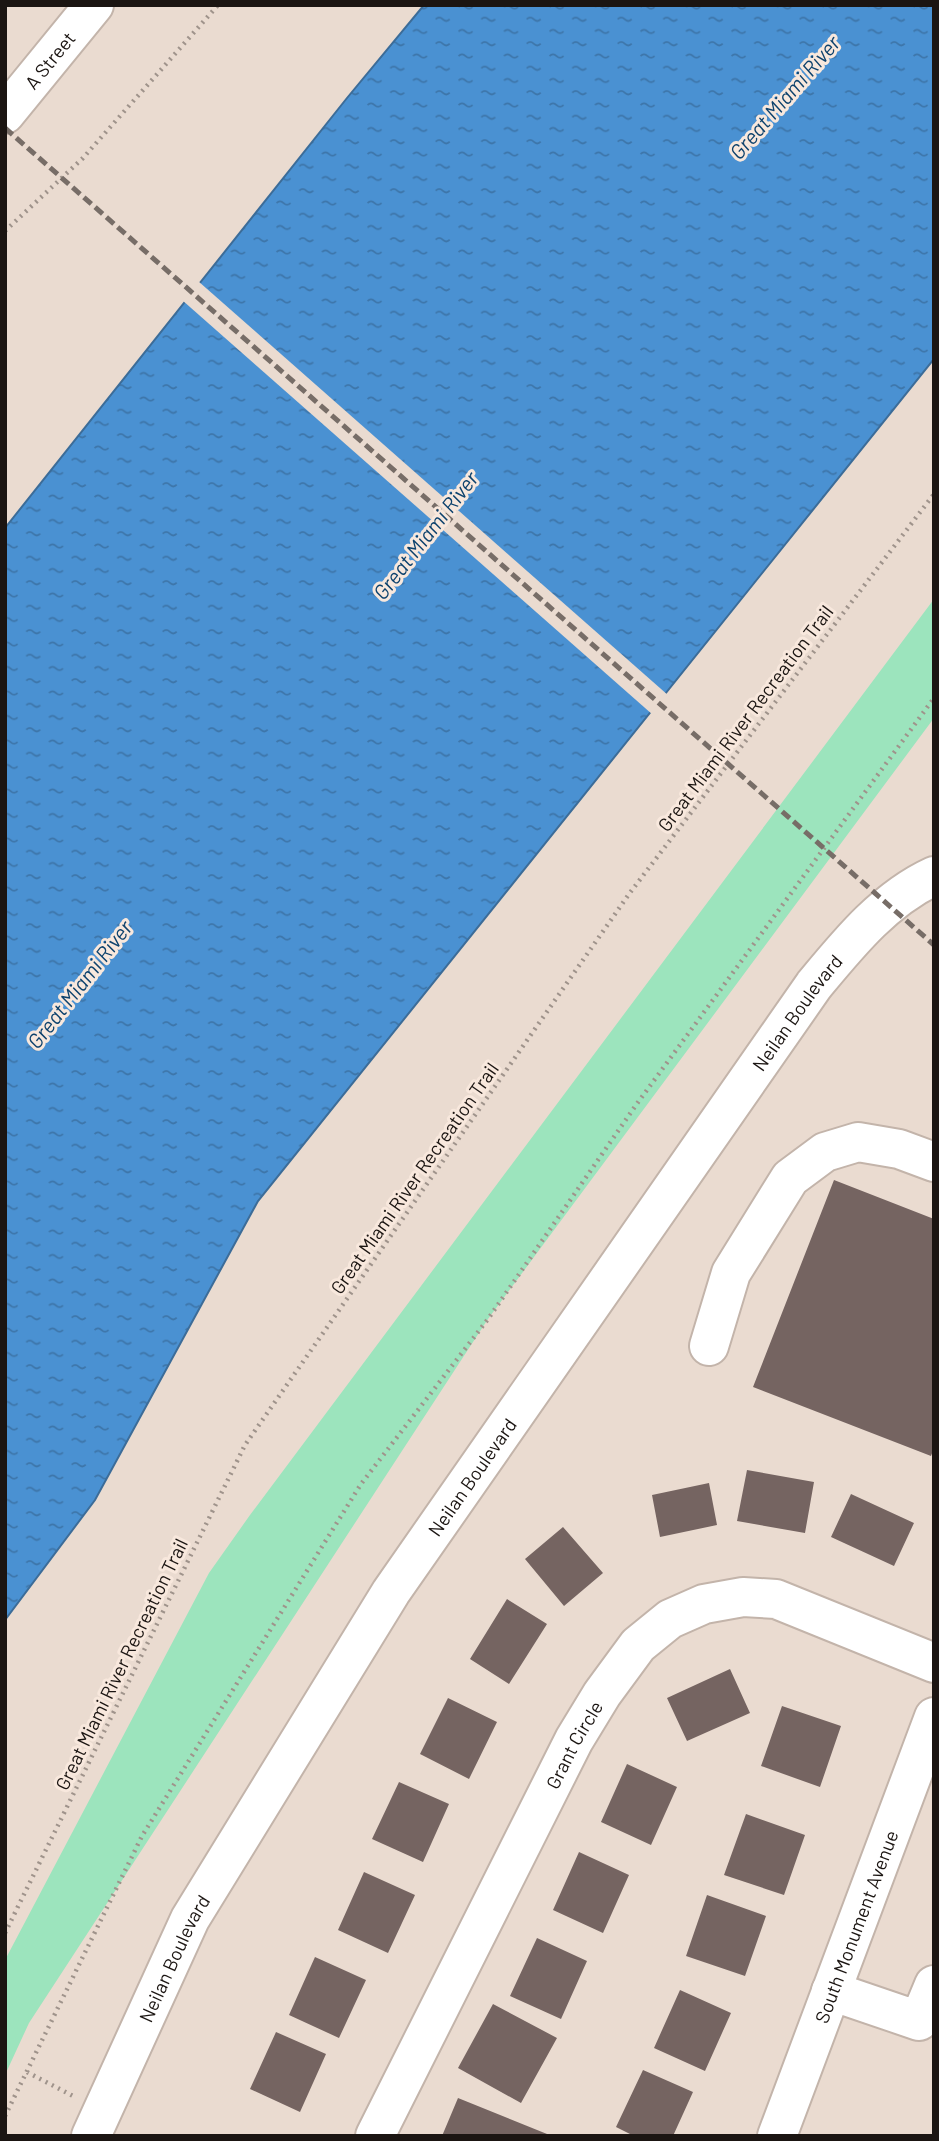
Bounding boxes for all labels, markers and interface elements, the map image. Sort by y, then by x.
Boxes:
street label: A Street [19,26,79,93]
water label: Great Miami River [724,30,845,164]
water label: Great Miami River [367,466,483,604]
street label: Great Miami River Recreation Trail [652,600,838,836]
water label: Great Miami River [21,915,137,1053]
street label: Neilan Boulevard [747,949,846,1075]
street label: Great Miami River Recreation Trail [325,1058,503,1298]
street label: Neilan Boulevard [422,1413,520,1540]
street label: Great Miami River Recreation Trail [50,1534,192,1794]
street label: Grant Circle [540,1696,607,1792]
street label: South Monument Avenue [809,1827,902,2026]
street label: Neilan Boulevard [133,1890,214,2025]

